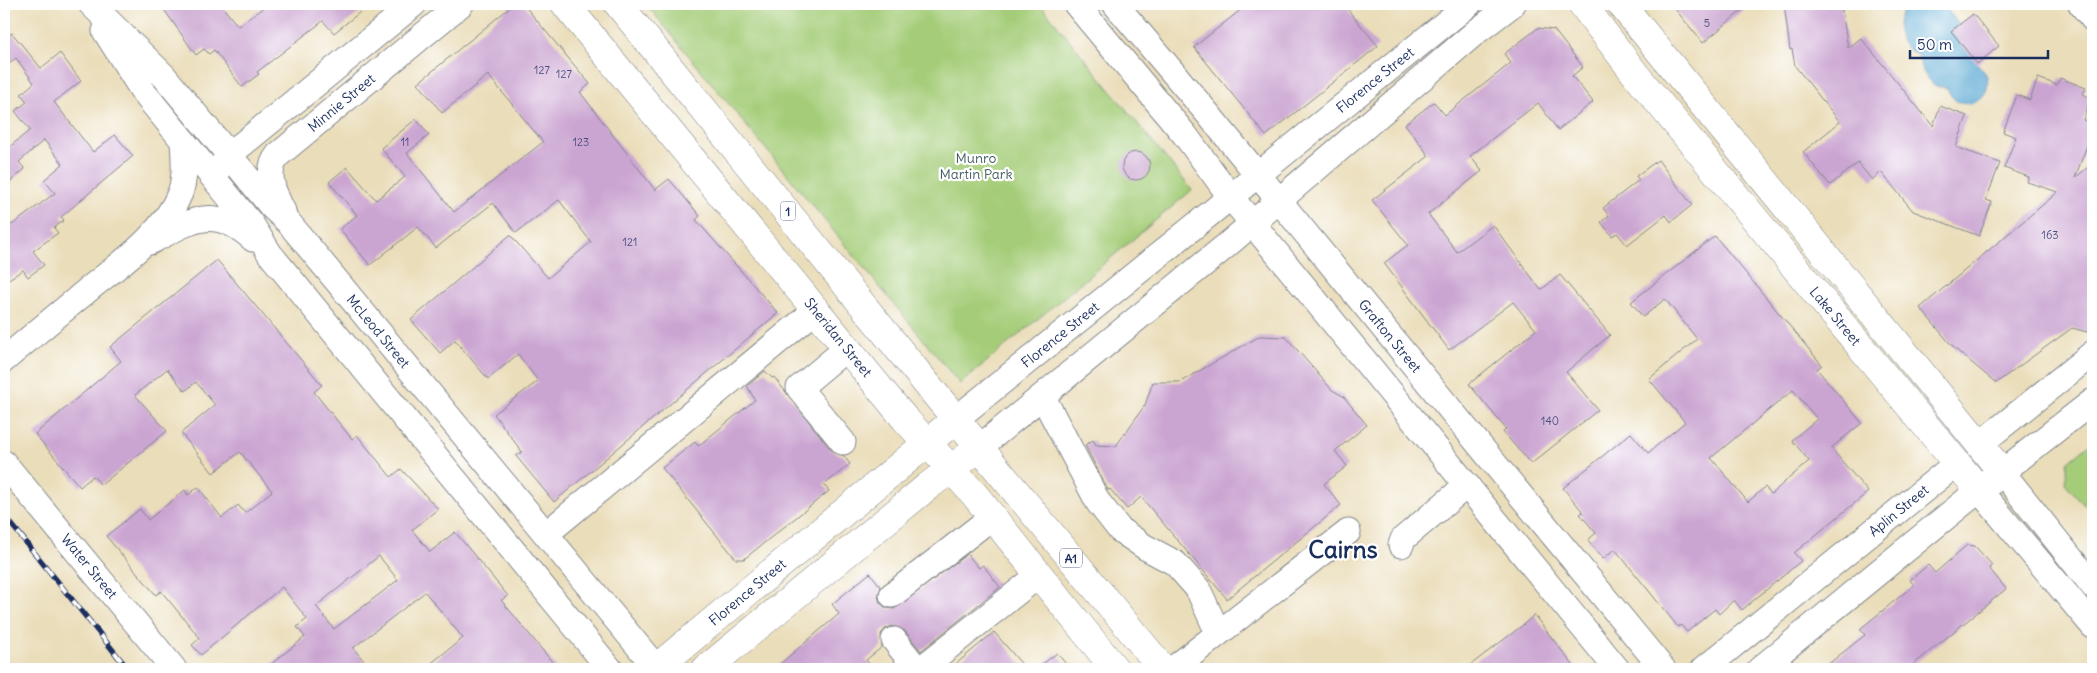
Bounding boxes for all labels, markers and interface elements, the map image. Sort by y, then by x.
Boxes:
house number: 5 [1704,16,1710,30]
scale bar [1910,28,2047,60]
text: 50 m [1917,35,1952,54]
street label: Florence Street [1332,43,1418,117]
house number: 127 [534,63,550,77]
house number: 127 [556,67,572,81]
street label: Minnie Street [304,69,379,136]
house number: 11 [401,135,409,149]
house number: 123 [573,135,589,149]
park label: Munro Martin Park [939,149,1013,183]
road number: 1 [780,202,796,220]
house number: 163 [2042,228,2058,242]
house number: 121 [623,235,637,249]
street label: Lake Street [1806,283,1865,349]
street label: McLeod Street [343,291,414,372]
street label: Sheridan Street [800,294,876,381]
street label: Grafton Street [1355,296,1425,377]
street label: Florence Street [1018,298,1103,372]
house number: 140 [1541,414,1559,428]
street label: Aplin Street [1865,481,1932,540]
street label: Water Street [57,530,121,603]
district label: Cairns [1308,534,1378,564]
road number: A1 [1060,548,1082,568]
street label: Florence Street [705,555,790,630]

